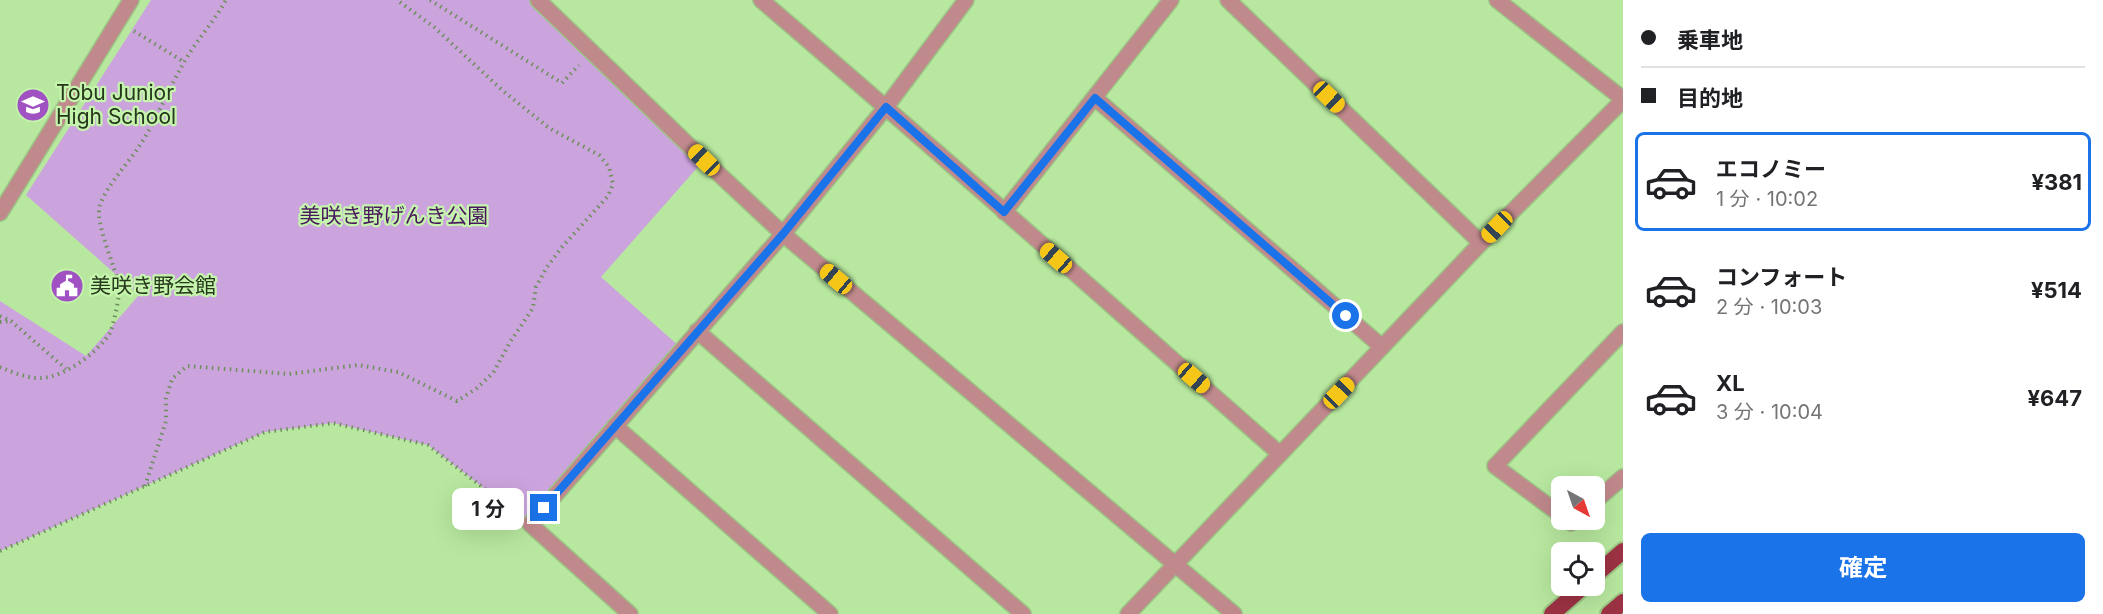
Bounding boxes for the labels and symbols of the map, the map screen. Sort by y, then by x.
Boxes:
car [1310,78,1348,116]
place label: Tobu Junior High School [56,80,176,129]
school or university icon: Tobu Junior High School [15,87,51,123]
car [685,141,723,179]
park label: 美咲き野げんき公園 [300,203,489,228]
car [1478,208,1516,246]
car [1037,239,1075,277]
car [816,261,856,297]
public building icon: 美咲き野会館 [49,268,85,304]
place label: 美咲き野会館 [90,273,216,298]
route start [1332,302,1359,329]
car [1175,359,1213,397]
car [1320,374,1358,412]
north arrow [1551,476,1605,530]
callout: 1 分 [451,487,523,529]
route end [530,494,557,521]

